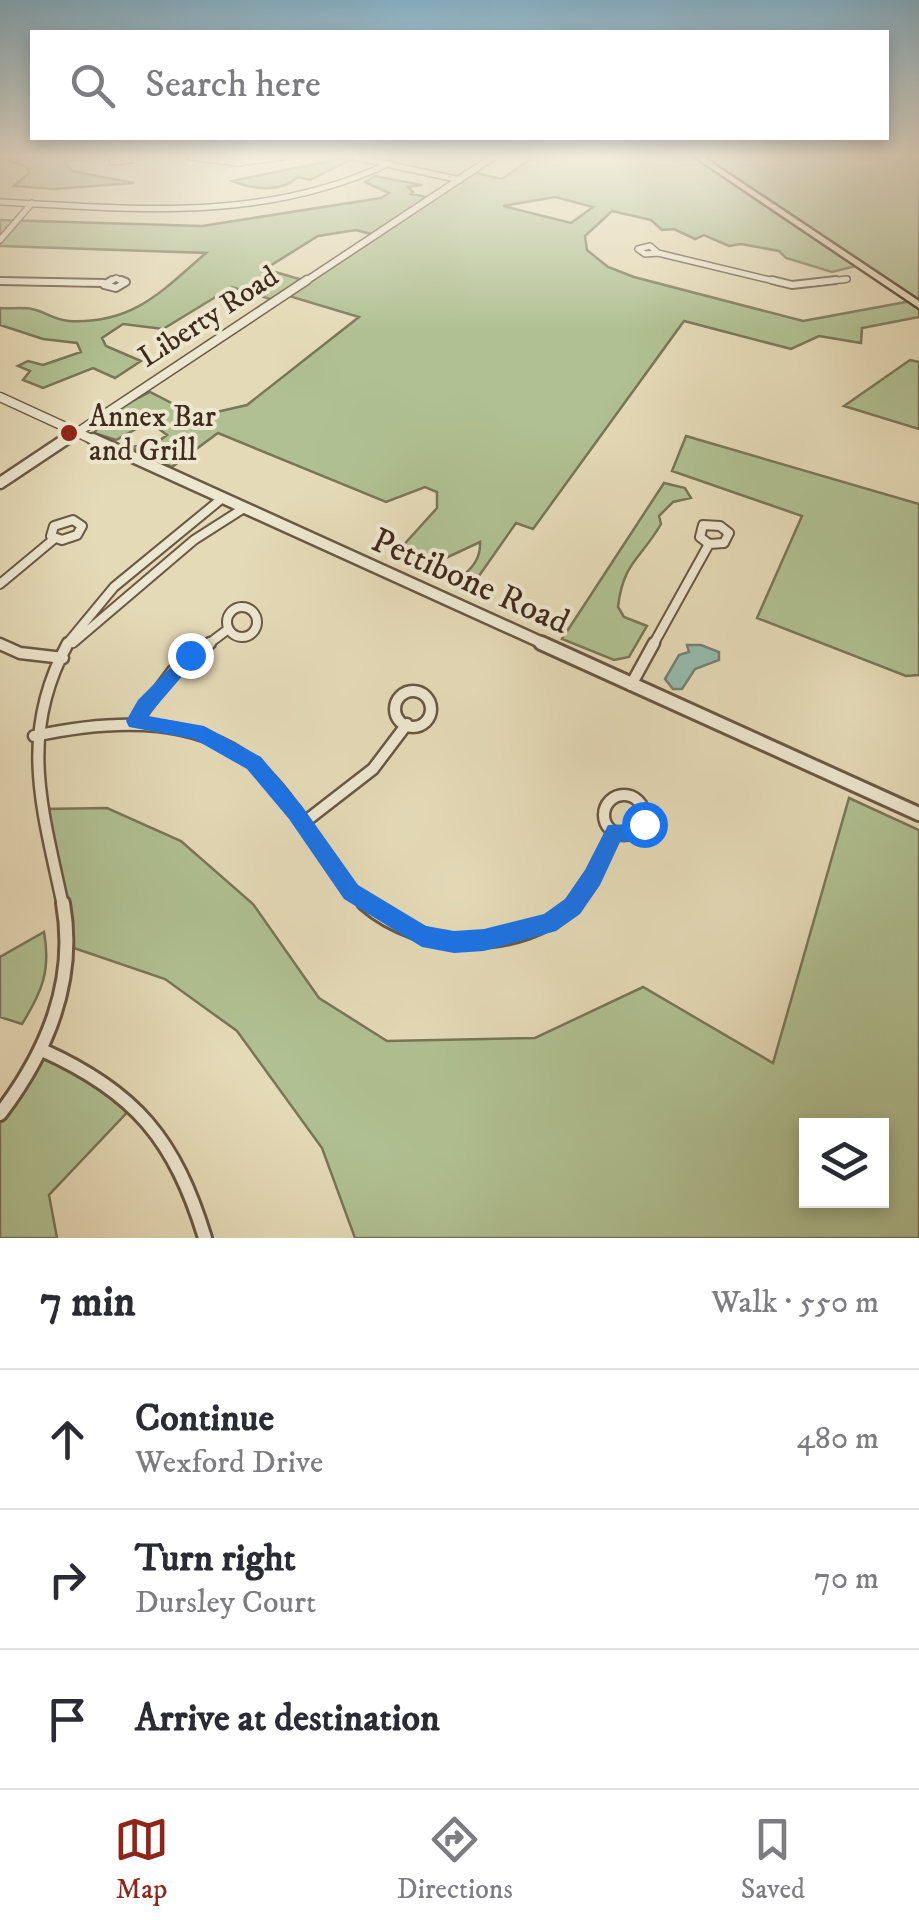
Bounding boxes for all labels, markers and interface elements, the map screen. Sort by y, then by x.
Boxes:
search box [30,30,889,140]
icon: search [65,58,120,113]
text: Search here [145,61,321,109]
street label: Liberty Road [132,258,286,376]
place label: Annex Bar and Grill [89,399,216,470]
marker: Annex Bar and Grill [58,422,80,444]
street label: Pettibone Road [364,519,576,645]
route end [168,633,214,679]
route start [622,802,668,848]
map controls [799,1118,889,1208]
button: layers [799,1118,889,1208]
text: 7 min [40,1277,135,1329]
text: Walk · 550 m [711,1283,879,1323]
text: Continue [135,1395,274,1443]
icon: ahead [40,1412,95,1467]
text: 480 m [796,1419,879,1459]
text: Wexford Drive [135,1443,323,1483]
text: Turn right [135,1535,296,1583]
icon: right [40,1552,95,1607]
text: 70 m [814,1559,879,1599]
text: Dursley Court [135,1583,316,1623]
icon: arrive [40,1692,95,1747]
text: Arrive at destination [135,1695,440,1743]
tab: Map [114,1812,169,1907]
tab: Directions [397,1812,513,1907]
tab: Saved [741,1812,805,1907]

